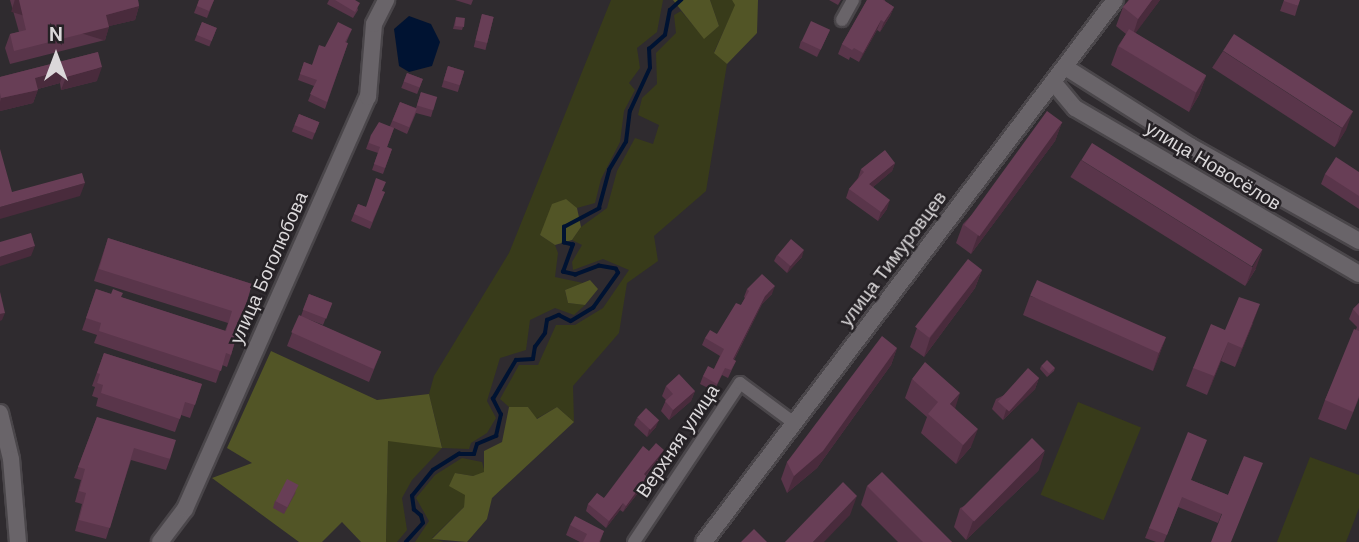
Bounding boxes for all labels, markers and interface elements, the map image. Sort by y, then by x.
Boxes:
north arrow [21,21,91,91]
text: N [49,22,63,47]
street label: улица Новосёлов [1141,117,1285,215]
street label: улица Тимуровцев [835,187,951,331]
street label: улица Боголюбова [225,188,313,348]
street label: Верхняя улица [632,380,724,502]

